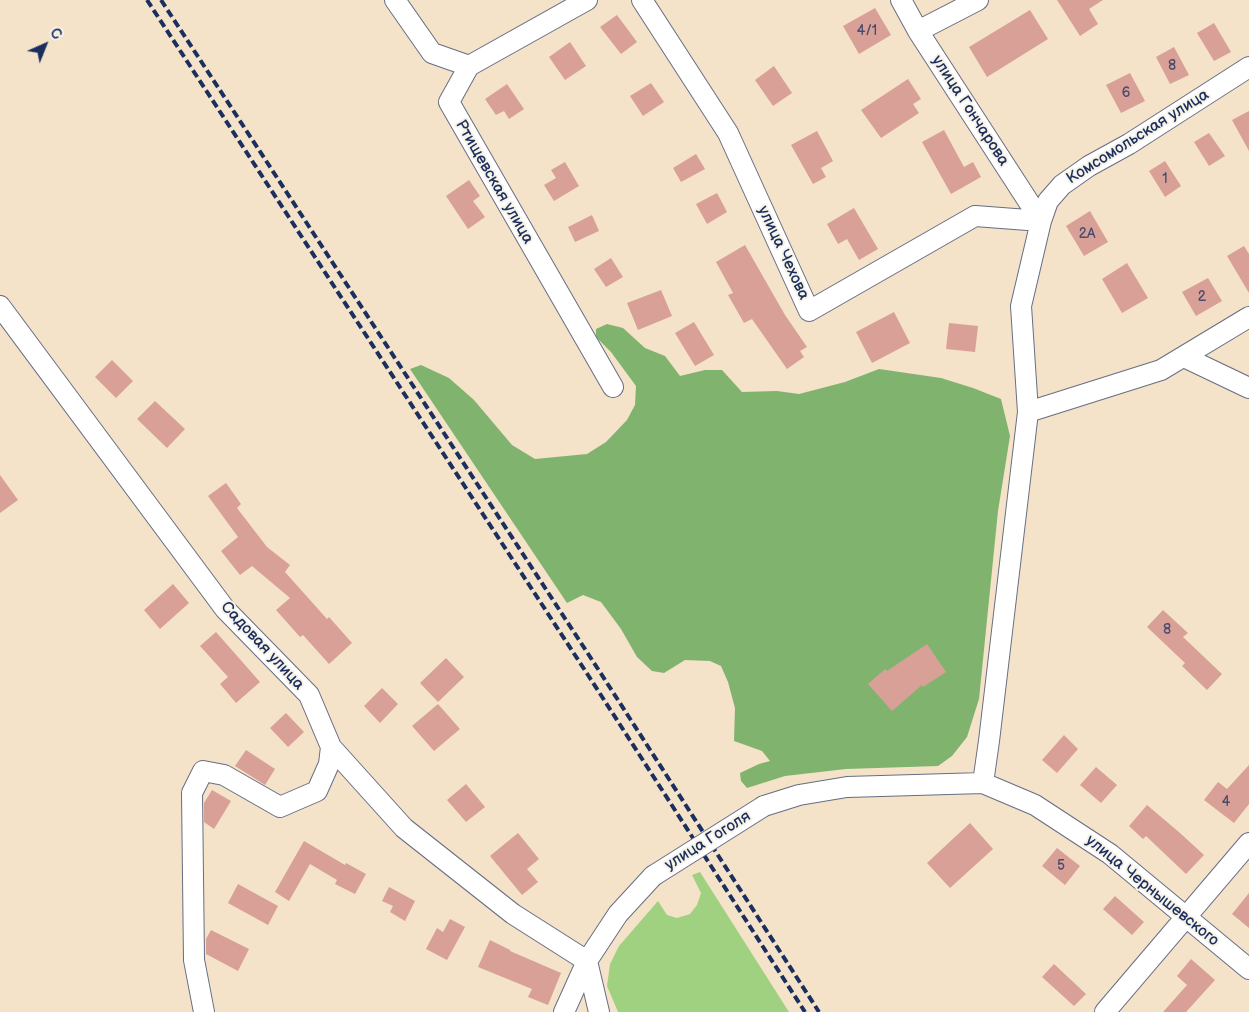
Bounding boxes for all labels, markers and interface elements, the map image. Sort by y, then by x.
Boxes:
north arrow [20,20,70,70]
house number: 4/1 [857,23,877,39]
text: С [46,24,65,43]
street label: улица Гончарова [927,52,1013,170]
house number: 8 [1168,58,1176,74]
street label: Комсомольская улица [1063,85,1213,189]
house number: 6 [1122,85,1130,101]
street label: Ртищевская улица [451,117,537,247]
house number: 1 [1162,171,1168,187]
street label: улица Чехова [753,203,813,303]
house number: 2А [1079,226,1095,242]
house number: 2 [1198,289,1206,305]
street label: Садовая улица [216,598,308,694]
house number: 8 [1163,622,1171,638]
house number: 4 [1222,794,1230,810]
street label: улица Гоголя [661,807,755,875]
street label: улица Чернышевского [1081,831,1223,951]
house number: 5 [1057,858,1065,874]

